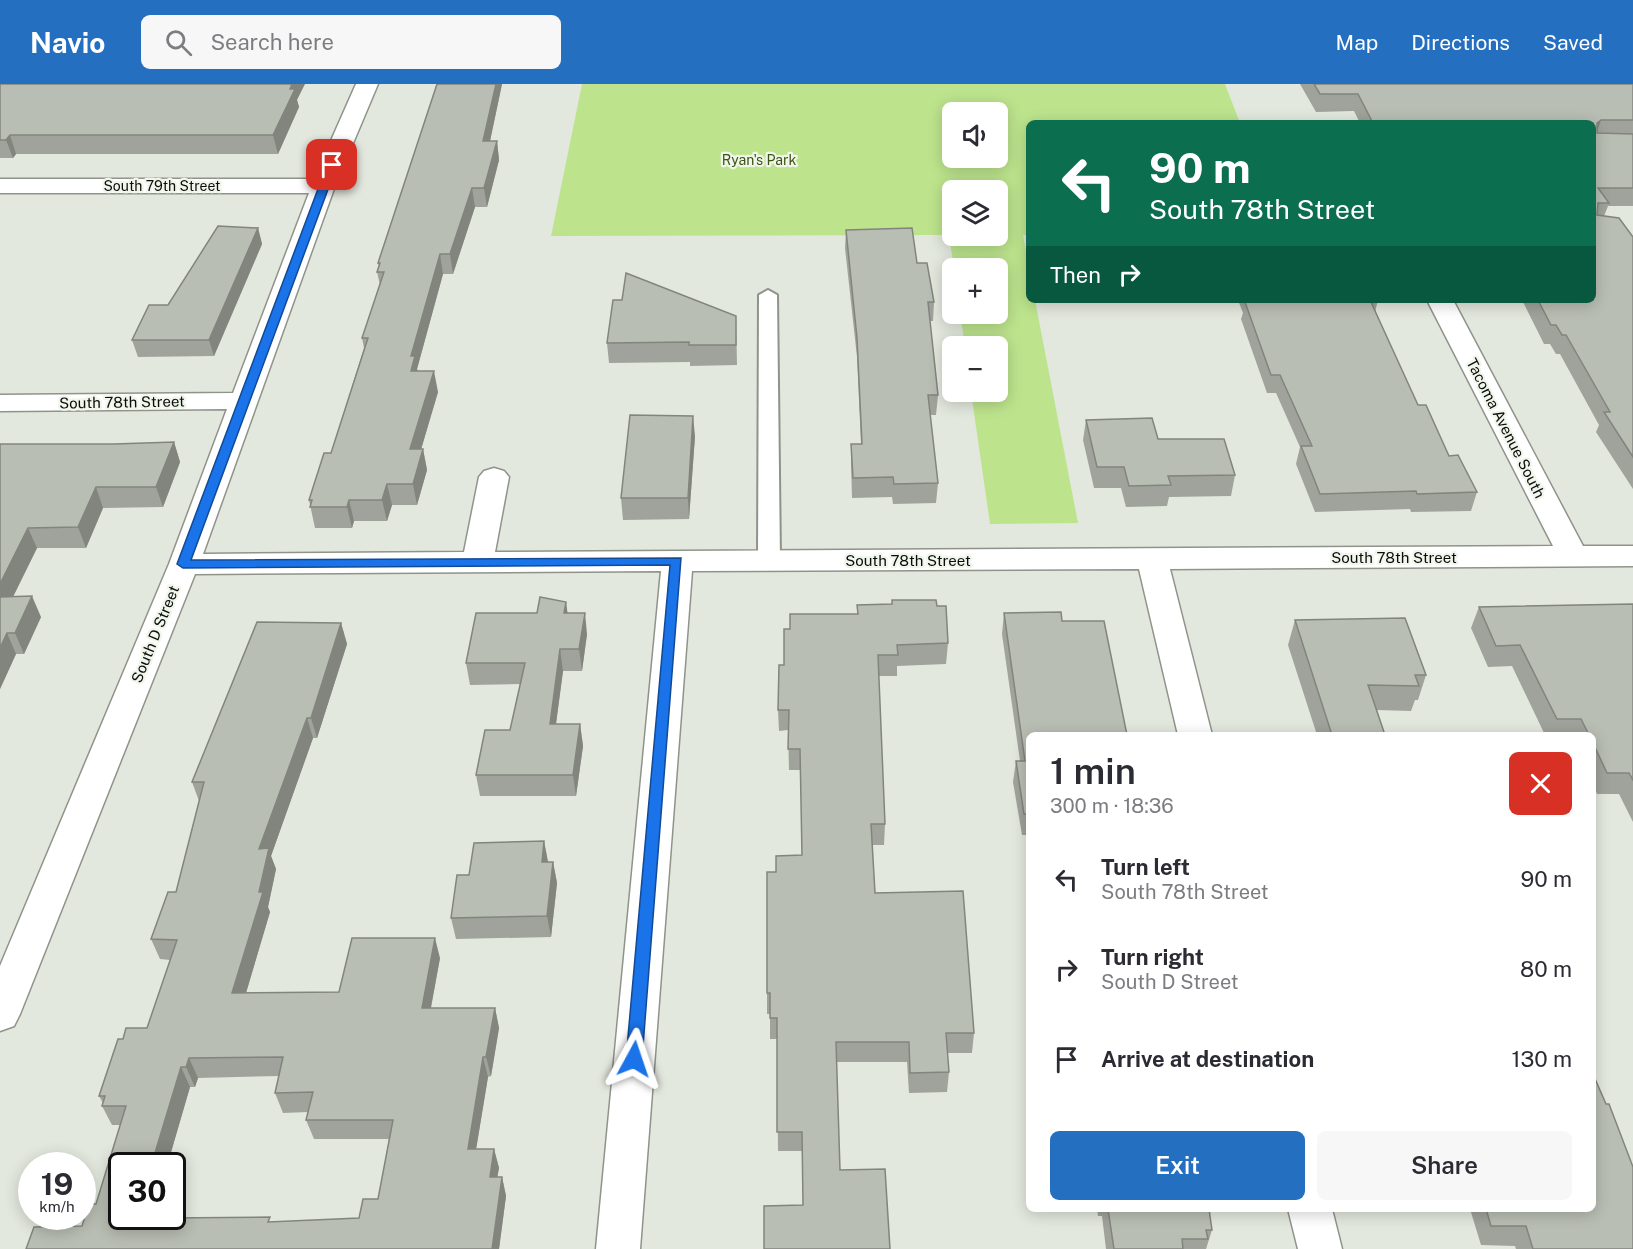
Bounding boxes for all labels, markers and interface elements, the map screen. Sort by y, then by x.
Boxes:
search box [141,15,561,69]
text: Navio [30,26,105,59]
icon: search [162,26,195,59]
text: Search here [210,29,334,55]
text: Map [1336,30,1378,55]
text: Directions [1411,30,1510,55]
text: Saved [1543,30,1603,55]
map controls [942,102,1008,402]
button: sound [942,102,1008,168]
pin [306,139,357,190]
text: 90 m [1149,143,1251,192]
icon: left [1050,144,1128,222]
icon: arrive [315,148,348,181]
park label: Ryan's Park [722,152,796,168]
street label: South 79th Street [103,178,221,194]
button: layers [942,180,1008,246]
text: South 78th Street [1149,193,1375,225]
button: + [942,258,1008,324]
icon: right [1113,258,1146,291]
text: Then [1050,262,1101,288]
button: − [942,336,1008,402]
street label: Tacoma Avenue South [1463,355,1549,501]
street label: South 78th Street [59,392,185,412]
street label: South 78th Street [1331,549,1457,566]
street label: South 78th Street [845,552,971,569]
street label: South D Street [128,583,182,685]
text: 1 min [1050,750,1136,792]
button: close [1509,752,1572,815]
text: 300 m · 18:36 [1050,794,1174,818]
text: Turn left [1101,854,1190,880]
icon: left [1050,863,1083,896]
text: 90 m [1521,866,1572,892]
text: South 78th Street [1101,880,1269,904]
text: Turn right [1101,944,1204,970]
icon: right [1050,953,1083,986]
text: 80 m [1520,956,1572,982]
text: South D Street [1101,970,1239,994]
position arrow [602,1027,666,1091]
icon: arrive [1050,1043,1083,1076]
text: Arrive at destination [1101,1046,1314,1072]
text: 130 m [1511,1046,1572,1072]
button: Exit [1050,1131,1305,1200]
button: Share [1317,1131,1572,1200]
speed limit sign: 30 [108,1152,186,1230]
text: 19 [41,1166,73,1202]
text: km/h [39,1198,75,1215]

